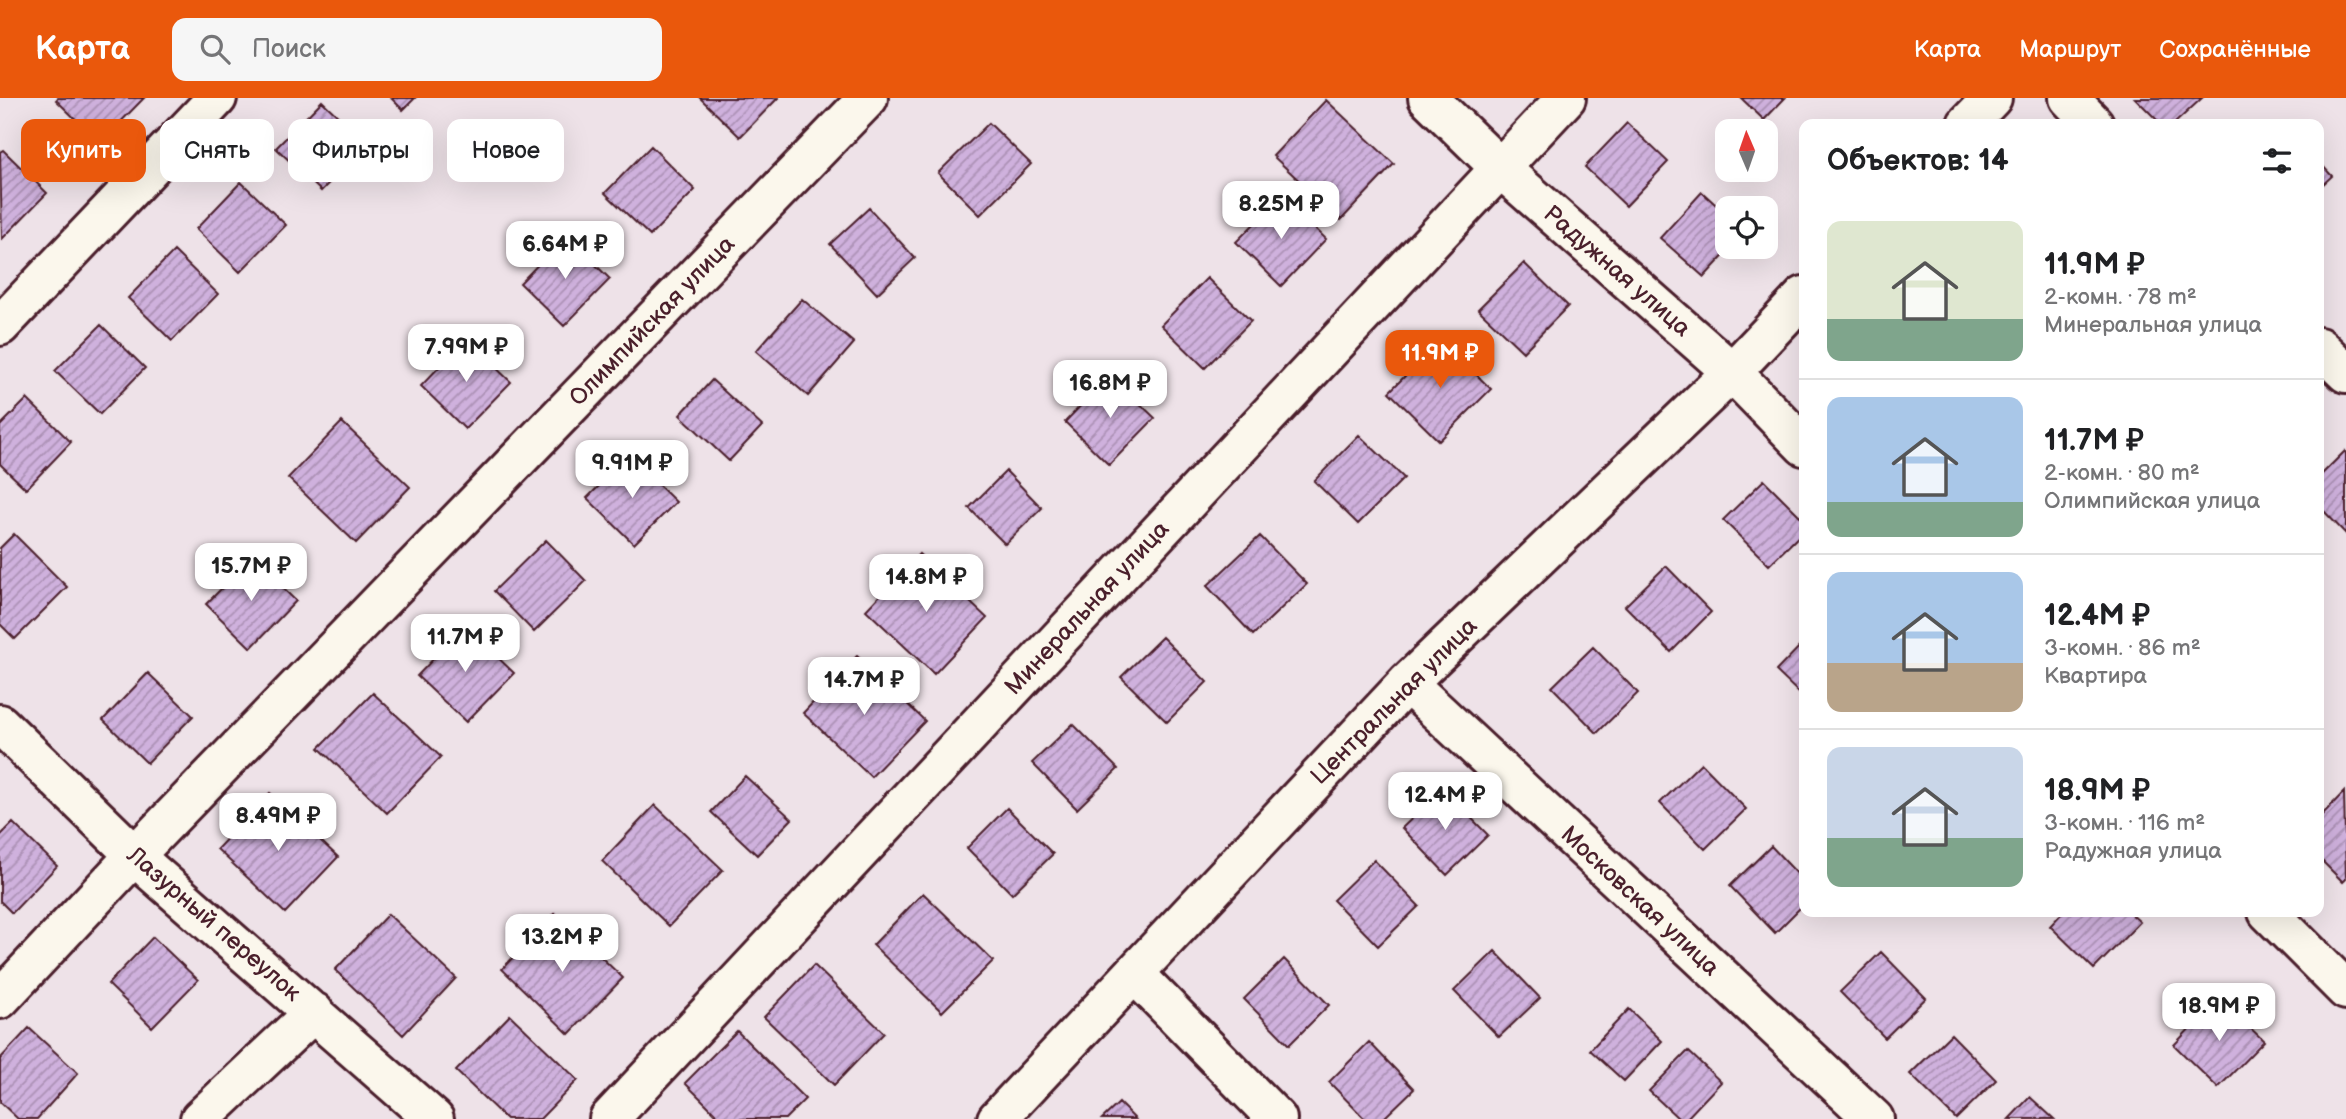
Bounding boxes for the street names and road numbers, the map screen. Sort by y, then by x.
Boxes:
street label: Радужная улица [1537,199,1697,343]
street label: Олимпийская улица [563,230,741,412]
street label: Минеральная улица [999,515,1175,701]
street label: Центральная улица [1305,612,1483,790]
street label: Московская улица [1555,820,1725,982]
street label: Лазурный переулок [120,840,307,1008]

